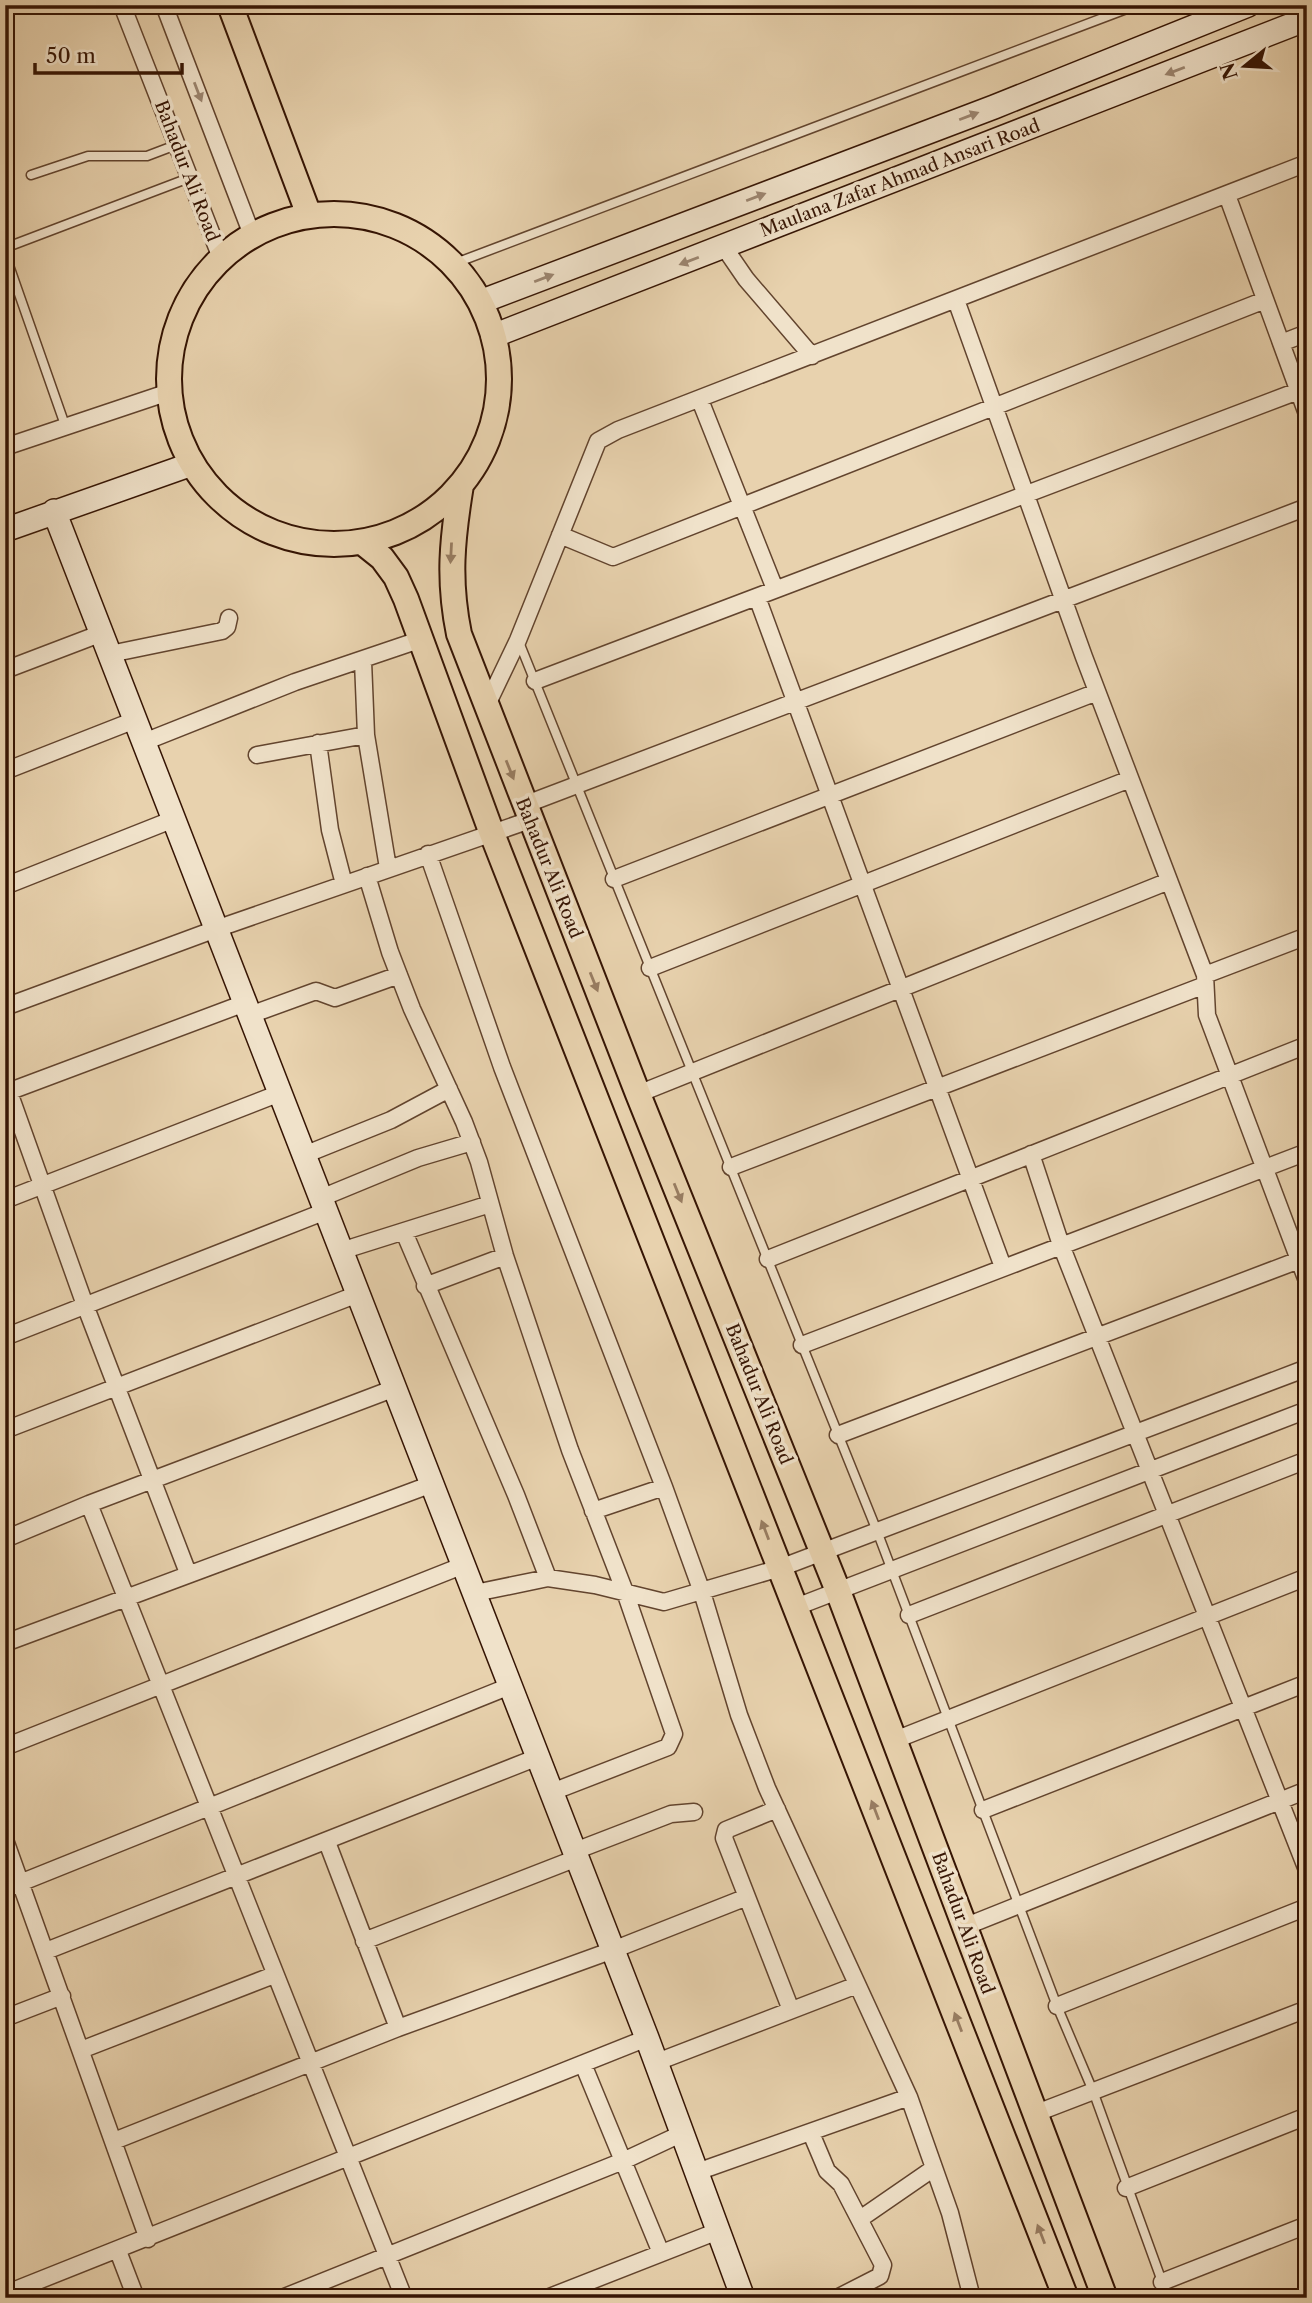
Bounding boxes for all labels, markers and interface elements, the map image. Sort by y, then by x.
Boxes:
scale bar [35,32,182,76]
north arrow [1210,32,1280,102]
text: 50 m [46,43,96,68]
text: N [1216,60,1243,83]
one-way arrow [1164,65,1185,76]
one-way arrow [192,81,203,102]
street label: Bahadur Ali Road [150,97,224,245]
one-way arrow [959,111,980,122]
street label: Maulana Zafar Ahmad Ansari Road [757,114,1043,242]
one-way arrow [746,192,767,203]
one-way arrow [678,255,699,266]
one-way arrow [533,272,554,283]
one-way arrow [446,542,457,564]
one-way arrow [505,760,516,781]
street label: Bahadur Ali Road [511,794,587,942]
one-way arrow [588,971,599,992]
one-way arrow [673,1183,684,1204]
street label: Bahadur Ali Road [721,1320,797,1468]
one-way arrow [760,1520,771,1541]
one-way arrow [870,1800,881,1821]
street label: Bahadur Ali Road [927,1849,999,1997]
one-way arrow [953,2012,964,2033]
one-way arrow [1035,2224,1046,2245]

